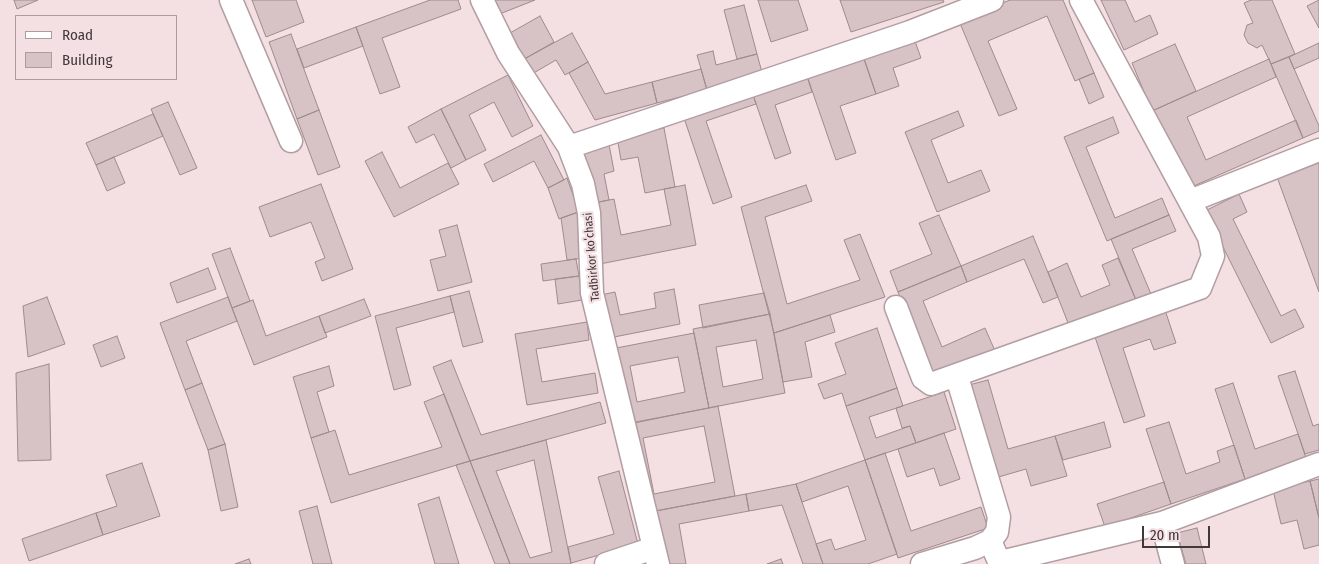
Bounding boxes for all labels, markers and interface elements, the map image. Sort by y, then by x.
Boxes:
legend [15,15,178,80]
text: Road [62,26,93,44]
text: Building [62,51,113,69]
street label: Tadbirkor koʻchasi [581,212,603,302]
scale bar [1144,516,1212,548]
text: 20 m [1150,526,1180,544]

